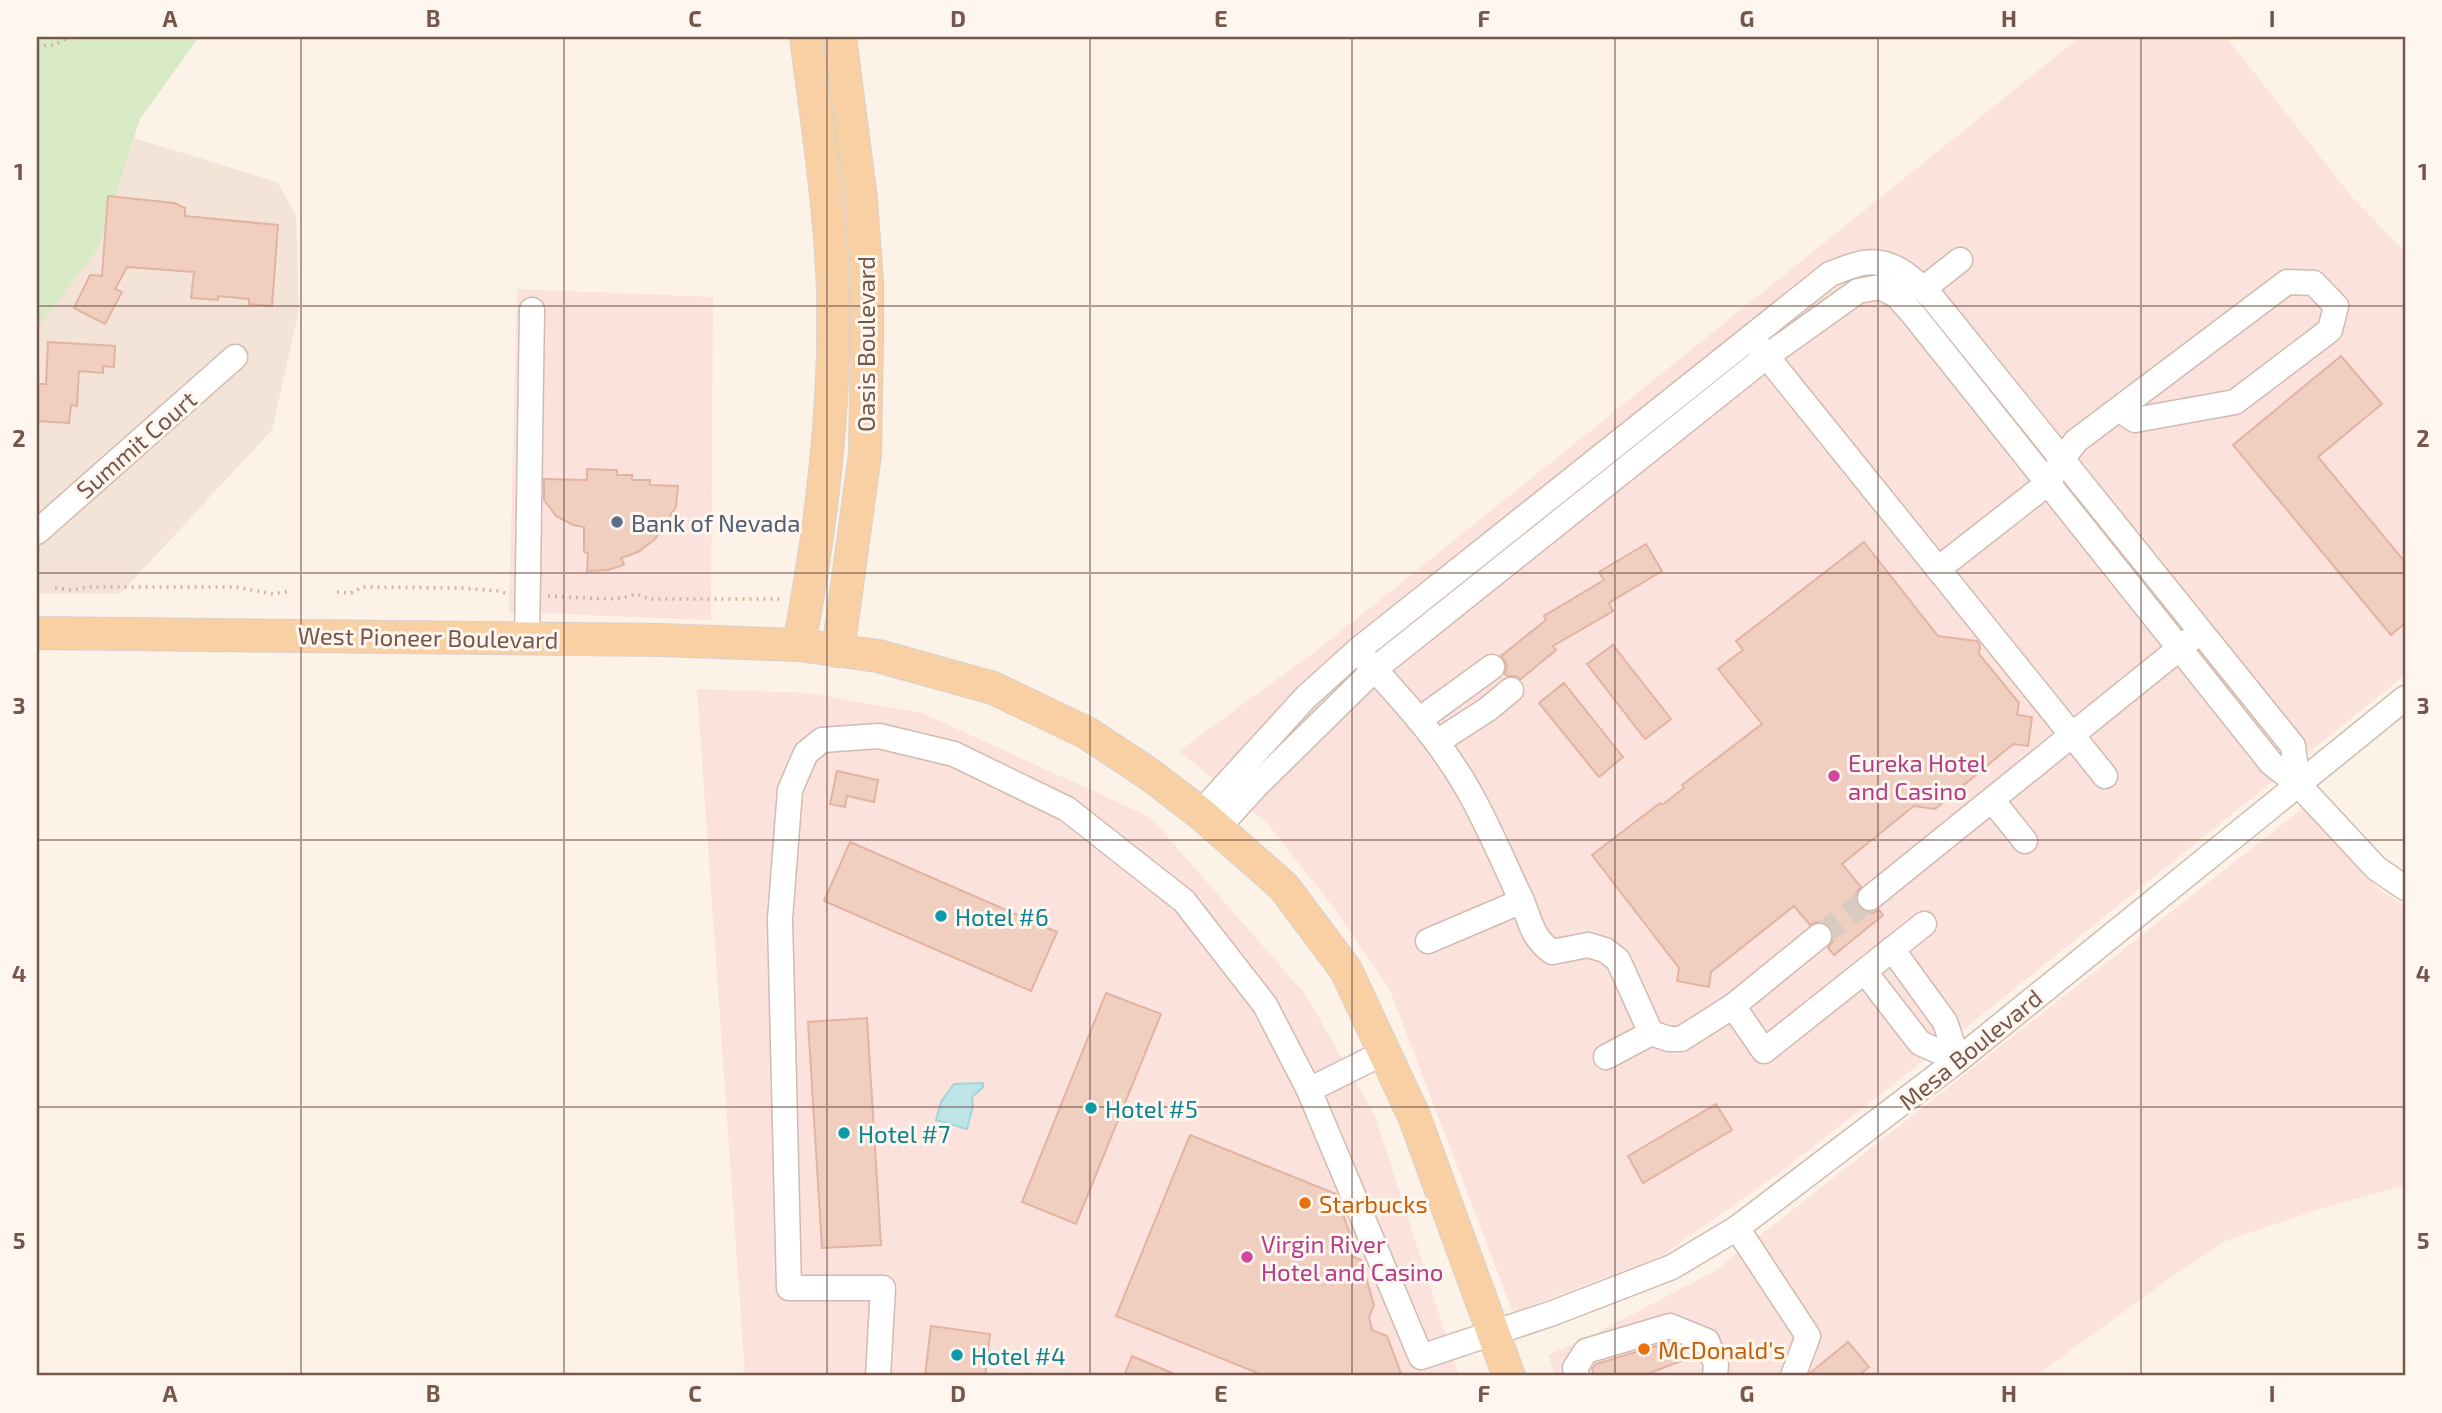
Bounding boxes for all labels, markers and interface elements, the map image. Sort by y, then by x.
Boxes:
text: A [162,4,178,32]
text: B [426,4,440,32]
text: C [688,4,702,32]
text: D [950,4,966,32]
text: E [1214,4,1228,32]
text: F [1478,4,1491,32]
text: G [1740,4,1754,32]
text: H [2001,4,2017,32]
text: I [2269,4,2275,32]
text: 1 [14,157,24,185]
text: 1 [2418,157,2428,185]
street label: Oasis Boulevard [851,256,880,432]
street label: Summit Court [70,384,202,504]
text: 2 [12,424,26,452]
text: 2 [2416,424,2430,452]
place label: Bank of Nevada [631,508,800,537]
marker: Bank of Nevada [609,514,625,530]
street label: West Pioneer Boulevard [297,620,559,654]
text: 3 [12,691,26,719]
text: 3 [2416,691,2430,719]
place label: Eureka Hotel and Casino [1848,748,1987,805]
marker: Eureka Hotel and Casino [1826,768,1842,784]
place label: Hotel #6 [955,902,1049,931]
marker: Hotel #6 [933,908,949,924]
text: 4 [12,959,26,987]
text: 4 [2416,959,2430,987]
street label: Mesa Boulevard [1893,982,2047,1116]
place label: Hotel #5 [1105,1094,1198,1123]
marker: Hotel #5 [1083,1100,1099,1116]
place label: Hotel #7 [858,1119,950,1148]
marker: Hotel #7 [836,1125,852,1141]
place label: Starbucks [1319,1189,1428,1218]
marker: Starbucks [1297,1195,1313,1211]
text: 5 [13,1226,25,1254]
text: 5 [2417,1226,2429,1254]
place label: Virgin River Hotel and Casino [1261,1229,1443,1286]
marker: Virgin River Hotel and Casino [1239,1249,1255,1265]
place label: McDonald's [1658,1335,1786,1364]
place label: Hotel #4 [971,1341,1066,1370]
marker: McDonald's [1636,1341,1652,1357]
marker: Hotel #4 [949,1347,965,1363]
text: A [162,1379,178,1407]
text: B [426,1379,440,1407]
text: C [688,1379,702,1407]
text: D [950,1379,966,1407]
text: E [1214,1379,1228,1407]
text: F [1478,1379,1491,1407]
text: G [1740,1379,1754,1407]
text: H [2001,1379,2017,1407]
text: I [2269,1379,2275,1407]

